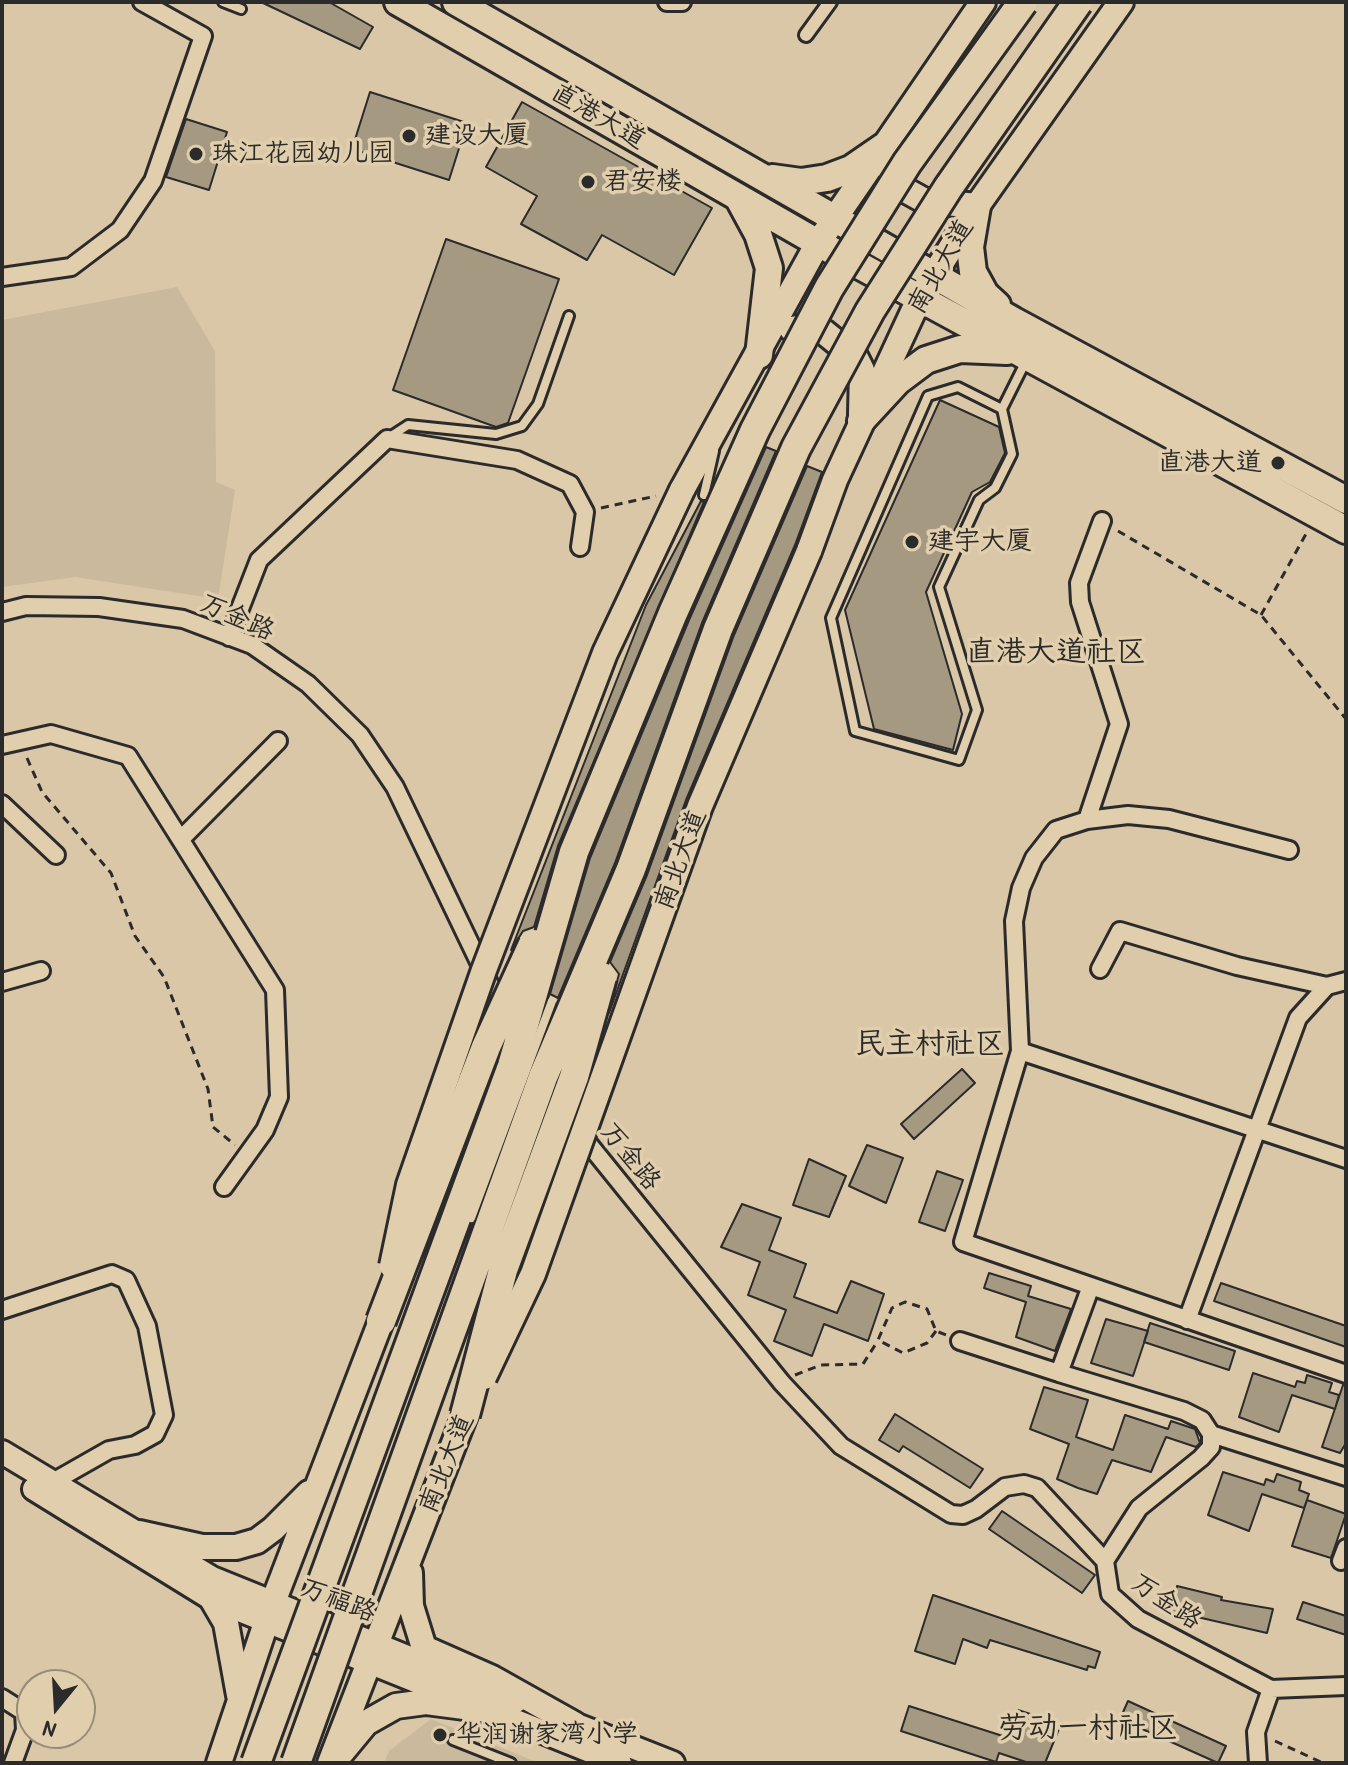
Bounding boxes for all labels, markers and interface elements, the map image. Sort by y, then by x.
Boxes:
street label: 直港大道 [545,77,651,157]
place label: 建设大厦 [425,120,529,152]
marker: 建设大厦 [400,127,418,145]
place label: 珠江花园幼儿园 [212,138,394,170]
marker: 珠江花园幼儿园 [187,145,205,163]
place label: 君安楼 [604,166,682,198]
marker: 君安楼 [579,173,597,191]
street label: 南北大道 [901,214,981,320]
place label: 直港大道 [1158,447,1262,479]
marker: 直港大道 [1269,454,1287,472]
place label: 建宇大厦 [928,526,1032,558]
marker: 建宇大厦 [903,533,921,551]
street label: 万金路 [195,588,279,648]
district label: 直港大道社区 [966,635,1146,671]
street label: 南北大道 [649,806,713,914]
district label: 民主村社区 [855,1027,1005,1063]
street label: 万金路 [593,1117,667,1197]
street label: 南北大道 [413,1410,481,1518]
street label: 万金路 [1125,1567,1207,1637]
street label: 万福路 [296,1572,380,1630]
north arrow [16,1669,96,1749]
district label: 劳动一村社区 [998,1711,1178,1747]
text: N [39,1714,59,1746]
place label: 华润谢家湾小学 [456,1719,638,1751]
marker: 华润谢家湾小学 [431,1726,449,1744]

